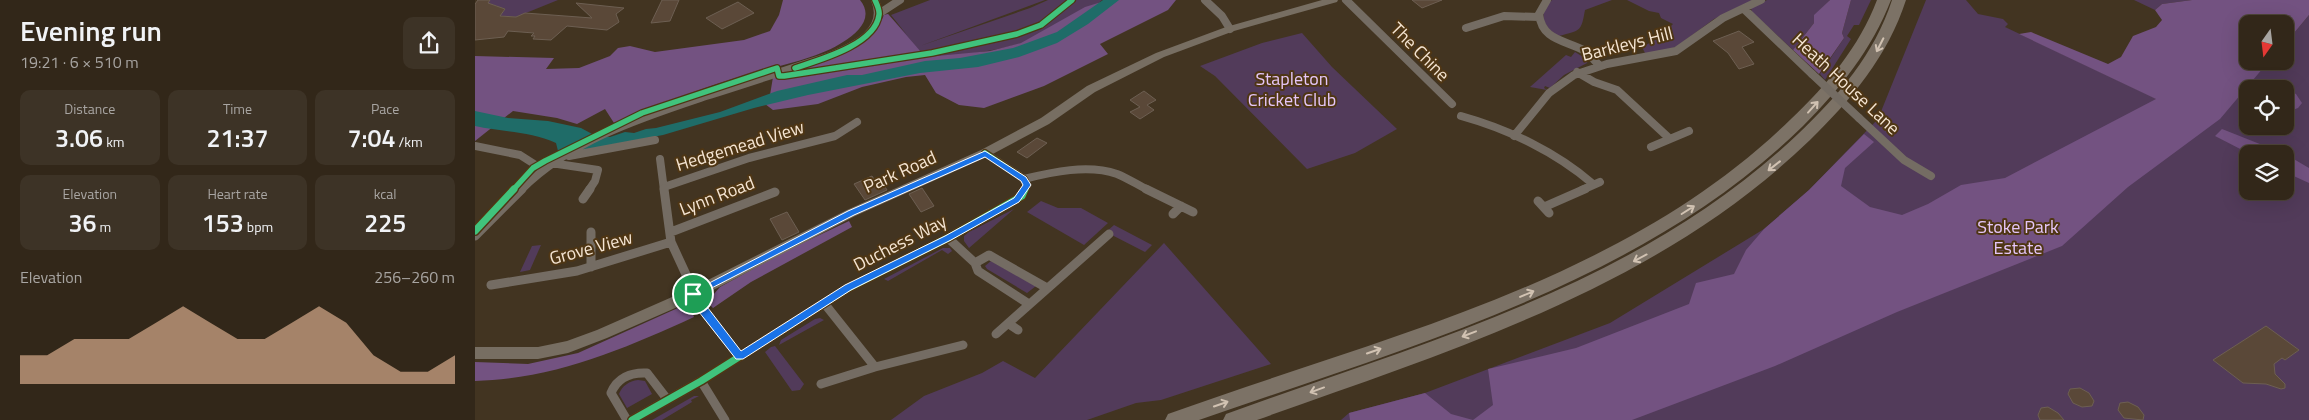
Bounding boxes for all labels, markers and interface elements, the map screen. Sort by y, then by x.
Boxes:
text: Evening run [20,9,162,52]
north arrow [2239,15,2294,70]
map controls [2239,15,2294,200]
street label: The Chine [1385,16,1456,87]
button: share [403,17,455,69]
street label: Barkleys Hill [1578,19,1675,68]
street label: Heath House Lane [1786,26,1906,141]
one-way arrow [1875,37,1885,52]
text: 19:21 · 6 × 510 m [20,50,139,74]
park label: Stapleton Cricket Club [1248,65,1336,113]
button: locate [2239,80,2294,135]
text: Distance [64,98,115,119]
text: Time [223,98,252,119]
text: Pace [371,98,399,119]
one-way arrow [1807,101,1819,114]
street label: Hedgemead View [672,113,808,178]
text: 3.06 [55,119,103,157]
text: 21:37 [207,119,268,157]
text: 7:04 [348,119,396,157]
text: km [103,131,125,152]
text: /km [396,131,423,152]
street label: Park Road [859,143,941,200]
button: layers [2239,145,2294,200]
one-way arrow [1768,161,1781,172]
street label: Lynn Road [675,169,758,222]
text: Elevation [63,183,117,204]
text: Heart rate [207,183,268,204]
text: kcal [374,183,397,204]
text: 36 [68,204,96,242]
text: 153 [202,204,244,242]
text: 225 [364,204,406,242]
one-way arrow [1681,205,1695,215]
street label: Duchess Way [848,207,952,278]
park label: Stoke Park Estate [1977,213,2059,261]
text: m [96,216,111,237]
text: bpm [244,216,273,237]
street label: Grove View [546,223,636,272]
one-way arrow [1633,254,1648,263]
text: Elevation [20,265,82,289]
text: 256–260 m [374,265,455,289]
pin [672,273,714,315]
icon: arrive [679,280,707,308]
one-way arrow [1519,288,1534,298]
one-way arrow [1462,330,1477,339]
one-way arrow [1366,346,1382,355]
one-way arrow [1309,386,1325,395]
one-way arrow [1213,399,1228,408]

